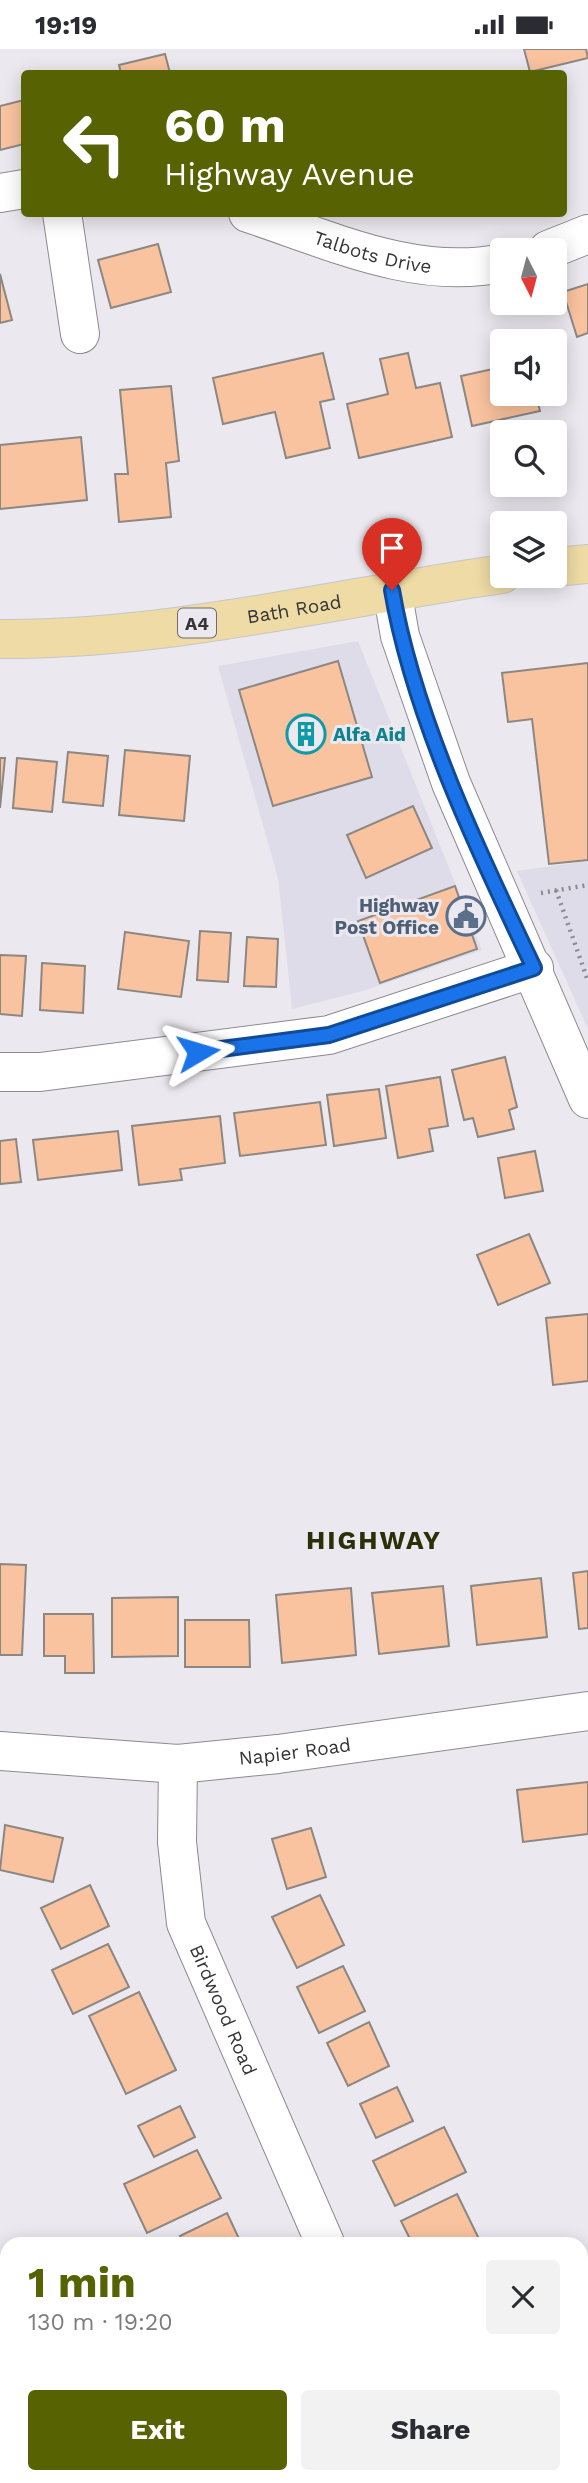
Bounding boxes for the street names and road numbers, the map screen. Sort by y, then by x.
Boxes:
street label: Talbots Drive [311,225,433,277]
street label: Bath Road [245,589,343,628]
road number: A4 [178,609,216,637]
street label: Napier Road [238,1733,352,1769]
street label: Birdwood Road [185,1941,262,2078]

